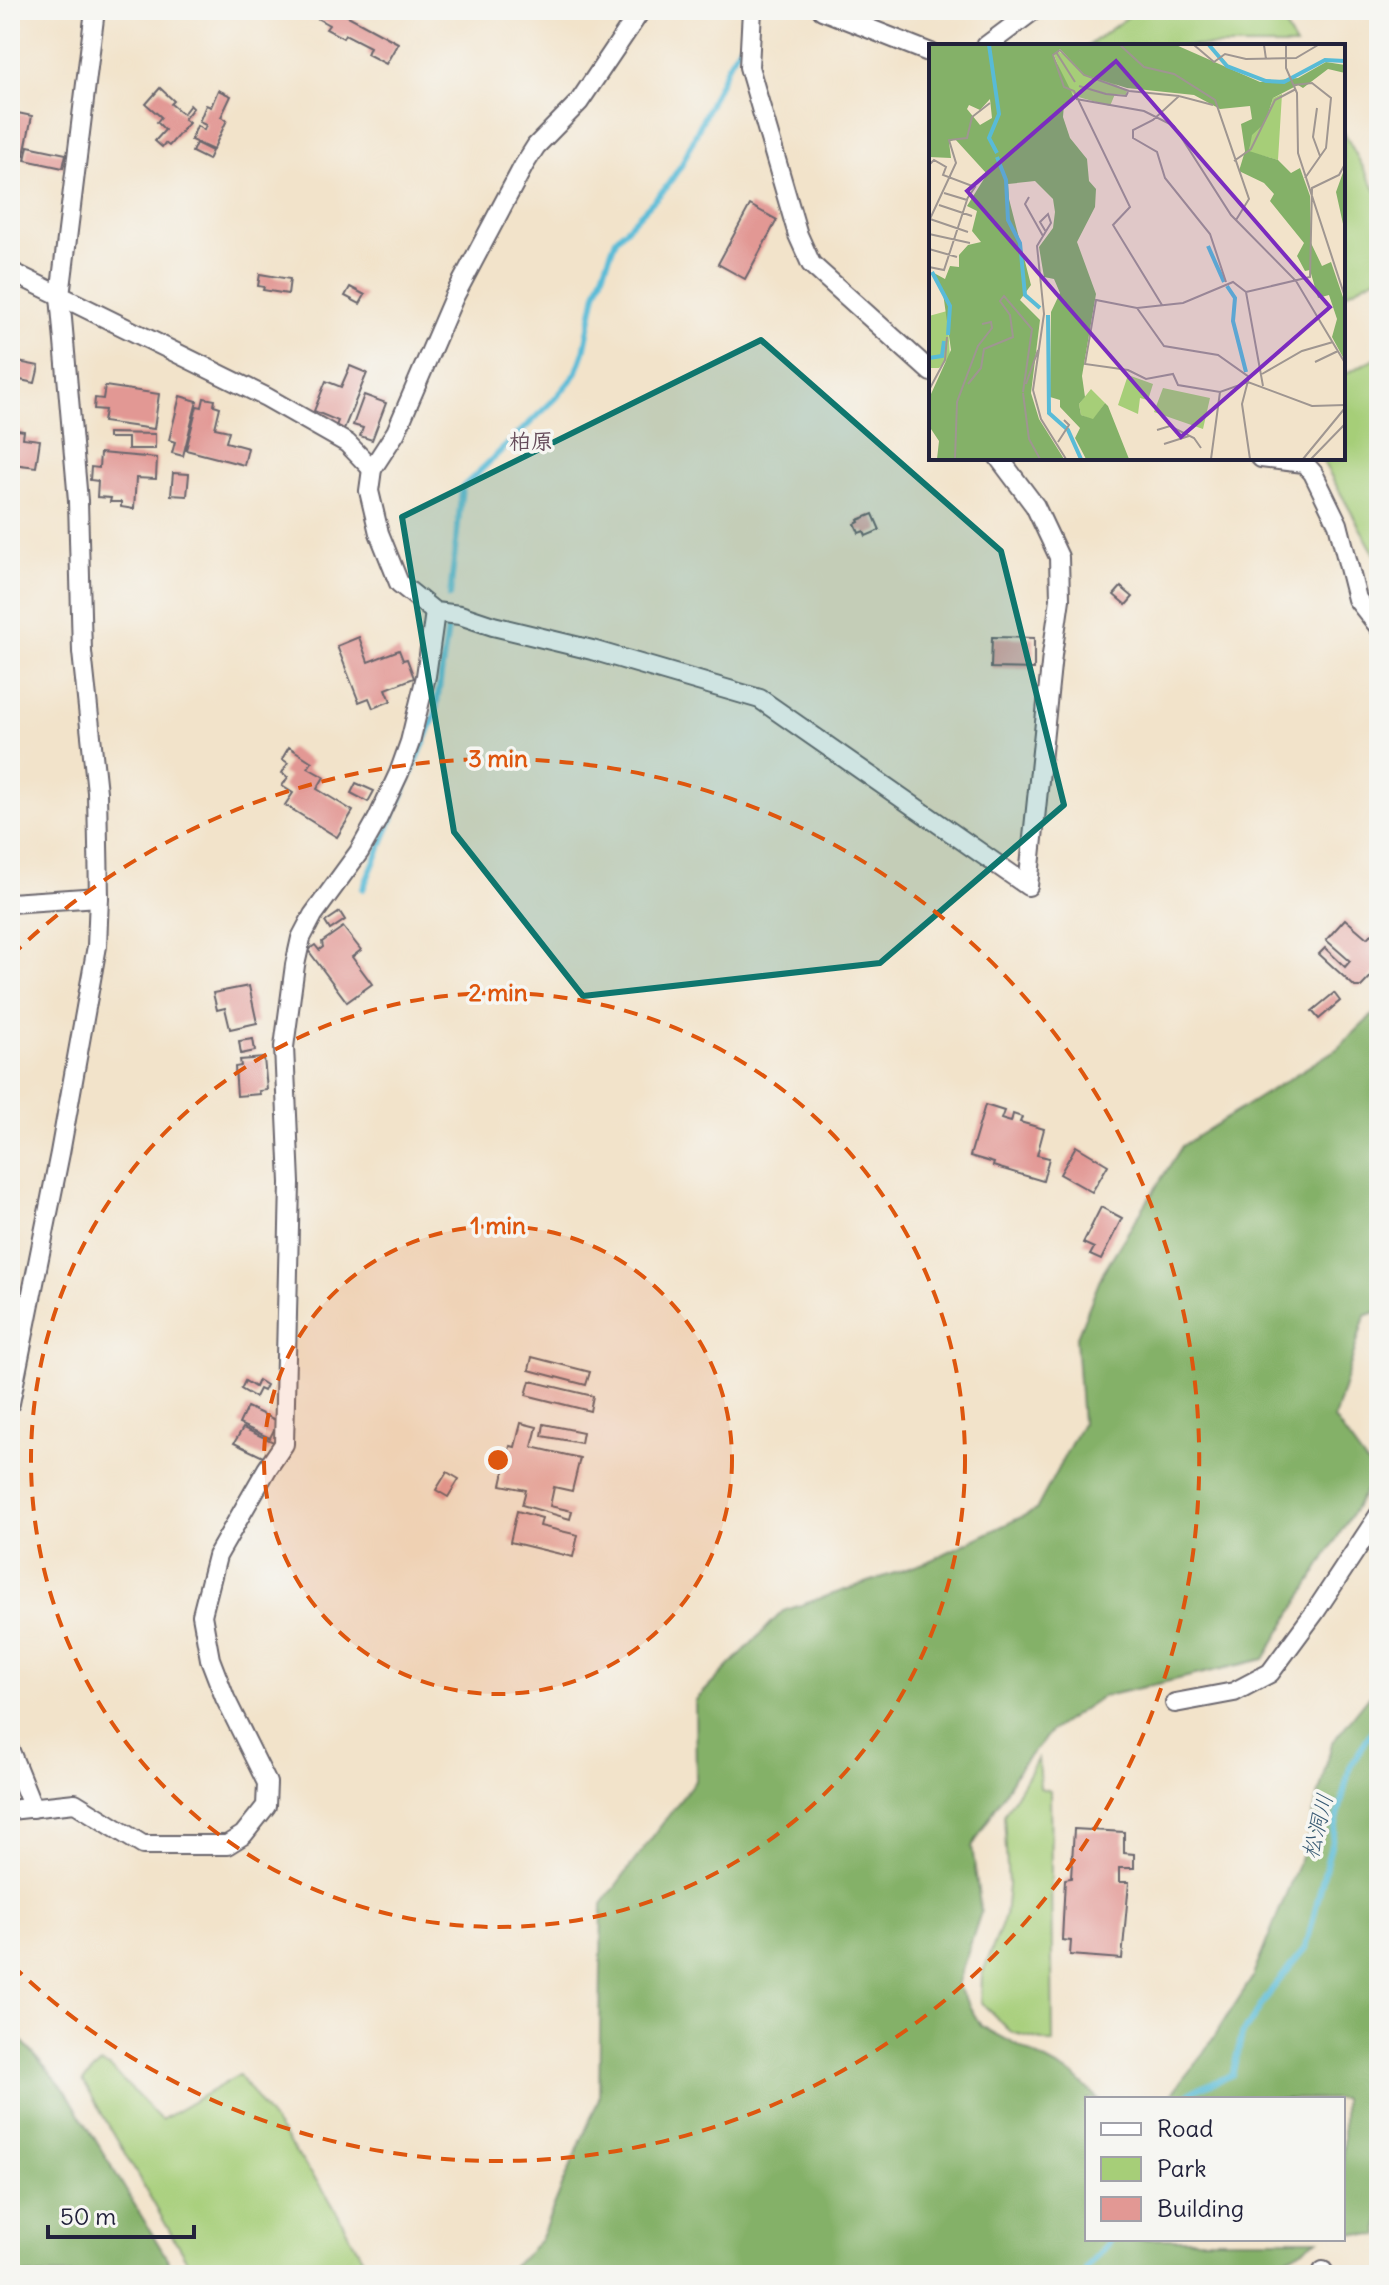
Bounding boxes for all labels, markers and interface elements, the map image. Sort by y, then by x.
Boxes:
inset map [929,44,1345,460]
district label: 柏原 [509,427,553,455]
text: 3 min [468,743,528,773]
text: 2 min [468,977,528,1007]
text: 1 min [470,1210,526,1240]
centre of rings [484,1446,512,1474]
water label: 松洞川 [1295,1791,1339,1861]
legend [1085,2097,1345,2241]
text: Road [1157,2113,1213,2143]
text: Park [1157,2153,1207,2183]
scale bar [48,2189,194,2239]
text: Building [1157,2193,1244,2223]
text: 50 m [60,2201,116,2231]

